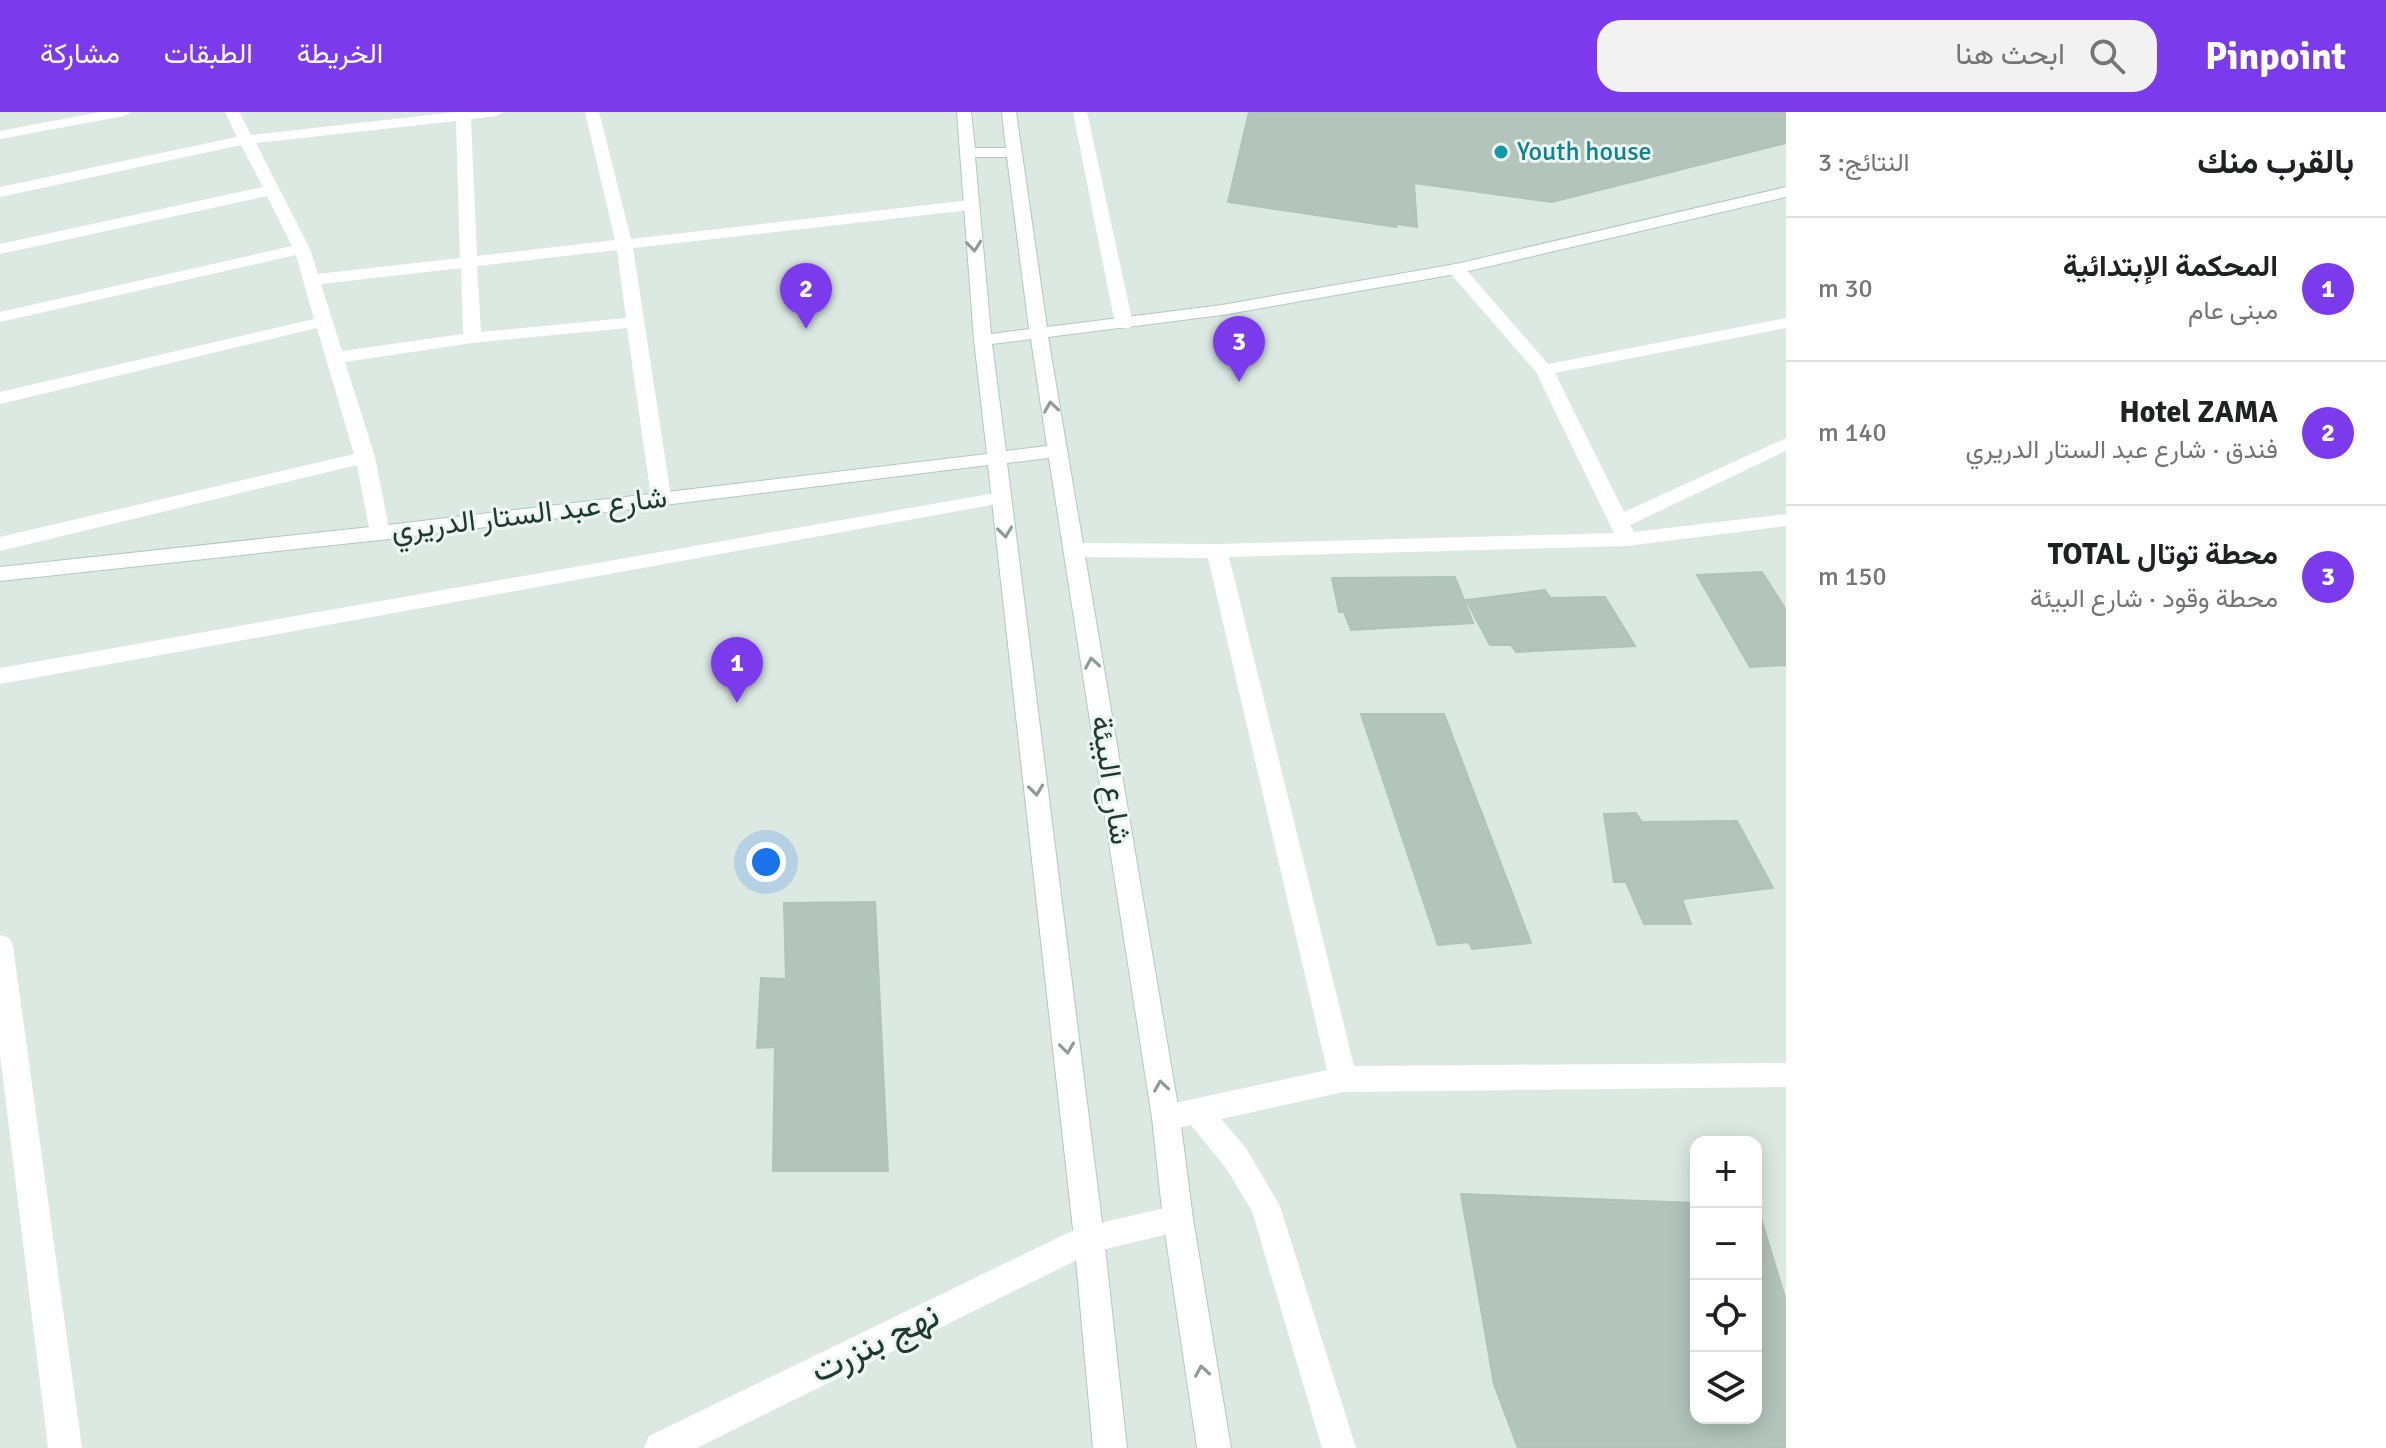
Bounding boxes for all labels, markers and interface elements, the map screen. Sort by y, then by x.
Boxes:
search box [1597,20,2157,92]
text: Pinpoint [2205,33,2346,80]
icon: search [2085,34,2129,78]
text: ابحث هنا [1955,36,2065,73]
text: مشاركة [40,37,120,71]
text: الطبقات [164,37,253,71]
text: الخريطة [297,37,383,71]
place label: Youth house [1517,136,1652,168]
text: بالقرب منك [2197,141,2354,183]
marker: Youth house [1492,143,1510,161]
text: النتائج: 3 [1818,147,1910,179]
one-way arrow [965,240,982,253]
text: المحكمة الإبتدائية [2063,248,2278,285]
pin: 2 [780,263,832,329]
text: 30 m [1818,273,1873,305]
text: 1 [2321,273,2335,305]
text: مبنى عام [2188,295,2278,327]
pin: 3 [1213,316,1265,382]
text: Hotel ZAMA [2119,394,2278,431]
one-way arrow [1043,400,1060,414]
text: 140 m [1818,417,1887,449]
text: 2 [2321,417,2335,449]
text: فندق · شارع عبد الستار الدريري [1966,434,2278,466]
street label: شارع عبد الستار الدريري [389,479,670,554]
one-way arrow [996,525,1013,539]
text: محطة توتال TOTAL [2048,536,2278,573]
text: 150 m [1818,561,1887,593]
text: 3 [2321,561,2335,593]
text: محطة وقود · شارع البيئة [2030,583,2278,615]
pin: 1 [711,637,763,703]
one-way arrow [1085,657,1102,670]
street label: شارع البيئة [1082,713,1139,847]
one-way arrow [1027,784,1044,797]
your location [746,842,786,882]
one-way arrow [1058,1042,1075,1055]
one-way arrow [1153,1079,1170,1093]
map controls [1690,1136,1762,1424]
button: + [1690,1136,1762,1208]
button: − [1690,1208,1762,1280]
button: locate [1690,1280,1762,1352]
street label: نهج بنزرت [803,1293,948,1395]
button: layers [1690,1352,1762,1424]
one-way arrow [1194,1364,1211,1378]

